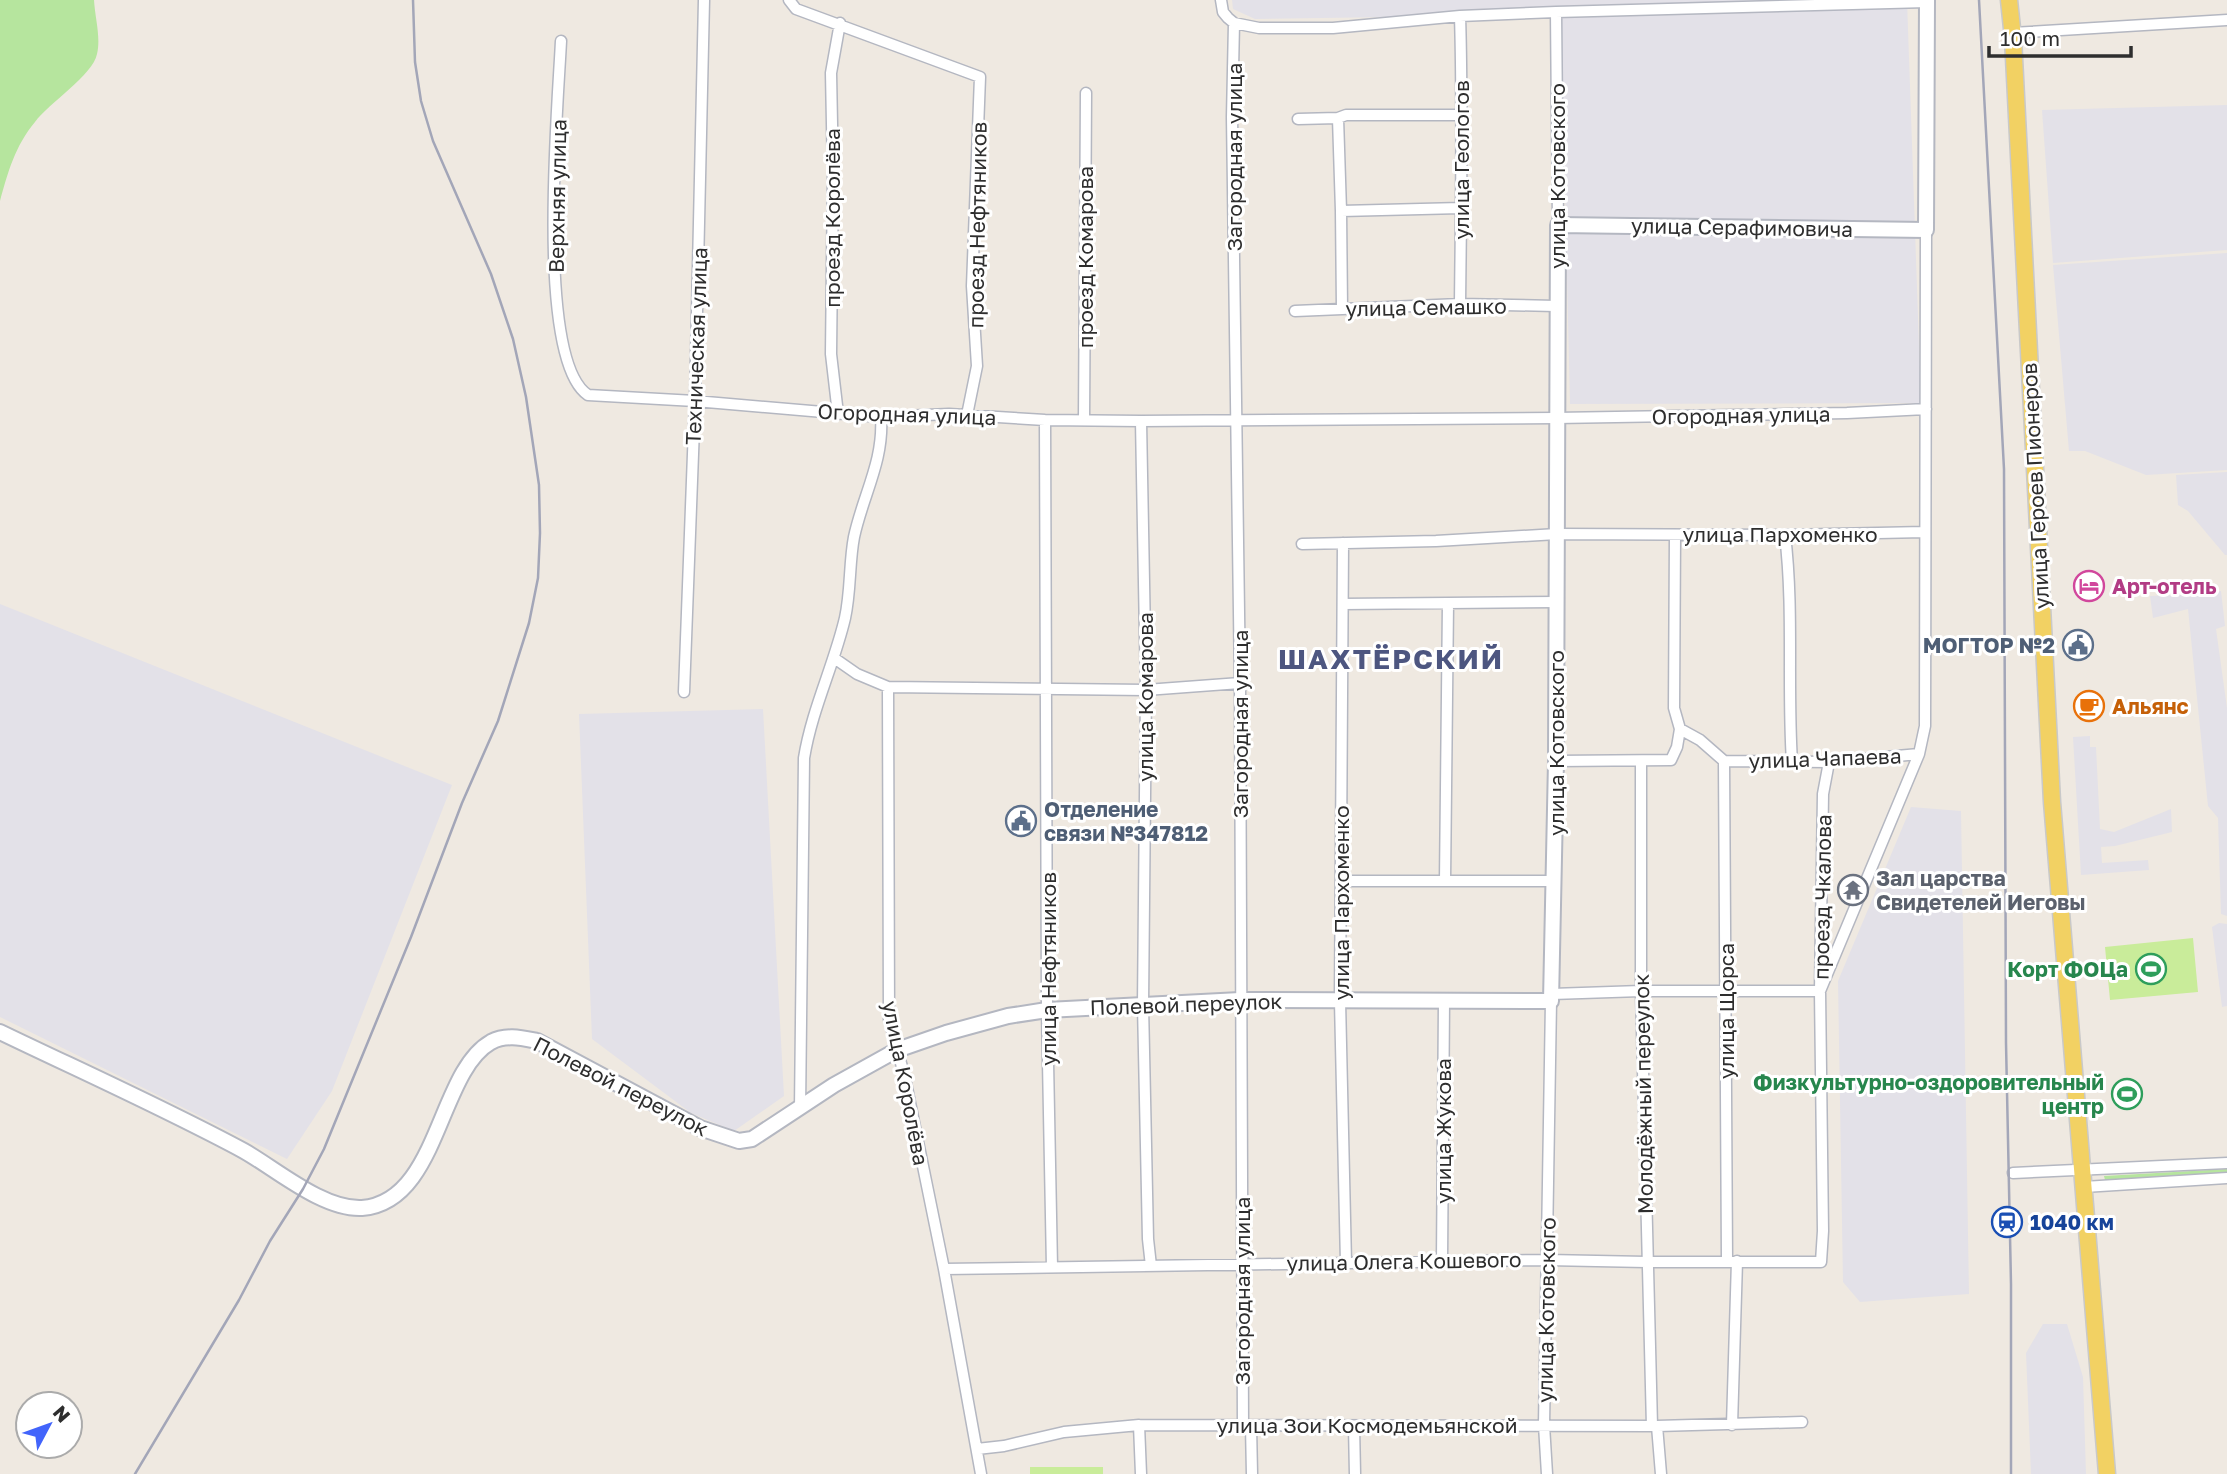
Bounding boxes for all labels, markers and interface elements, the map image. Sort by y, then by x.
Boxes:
scale bar [1989,14,2131,58]
text: 100 m [2000,25,2060,51]
street label: Загородная улица [1221,63,1247,251]
street label: улица Геологов [1448,80,1474,240]
street label: улица Котовского [1544,83,1570,269]
street label: Верхняя улица [543,119,571,273]
street label: проезд Нефтяников [962,122,992,328]
street label: проезд Королёва [819,128,845,308]
street label: проезд Комарова [1072,166,1098,348]
street label: улица Серафимовича [1631,212,1853,242]
street label: Техническая улица [680,247,712,445]
street label: улица Семашко [1345,293,1507,321]
street label: улица Героев Пионеров [2016,362,2054,610]
street label: Огородная улица [817,398,997,430]
street label: Огородная улица [1651,400,1831,430]
street label: улица Пархоменко [1683,521,1877,547]
hotel icon: Арт-отель [2072,569,2106,603]
place label: Арт-отель [2112,573,2217,599]
street label: улица Комарова [1132,612,1158,782]
public building icon: МОГТОР №2 [2061,628,2095,662]
street label: Загородная улица [1227,630,1253,818]
place label: МОГТОР №2 [1923,632,2055,658]
district label: ШАХТЁРСКИЙ [1278,642,1504,675]
street label: улица Котовского [1543,650,1569,836]
cafe icon: Альянс [2072,689,2106,723]
place label: Альянс [2112,693,2189,719]
street label: улица Чапаева [1748,742,1902,774]
place label: Отделение связи №347812 [1044,796,1208,846]
public building icon: Отделение связи №347812 [1004,804,1038,838]
street label: улица Пархоменко [1328,806,1354,1000]
street label: проезд Чкалова [1808,814,1836,980]
place label: Зал царства Свидетелей Иеговы [1876,865,2086,915]
street label: улица Нефтяников [1035,872,1061,1066]
temple icon: Зал царства Свидетелей Иеговы [1836,873,1870,907]
street label: улица Щорса [1713,943,1739,1079]
sports icon: Корт ФОЦа [2134,952,2168,986]
place label: Корт ФОЦа [2007,956,2128,982]
street label: Молодёжный переулок [1628,974,1658,1214]
street label: Полевой переулок [1089,988,1283,1020]
street label: улица Королёва [877,998,935,1168]
street label: Полевой переулок [529,1031,713,1141]
street label: улица Жукова [1430,1058,1456,1204]
place label: Физкультурно-оздоровительный центр [1753,1069,2104,1119]
sports icon: Физкультурно-оздоровительный центр [2110,1077,2144,1111]
street label: Загородная улица [1229,1197,1255,1385]
station icon: 1040 км [1990,1205,2024,1239]
place label: 1040 км [2030,1209,2114,1235]
street label: улица Котовского [1531,1217,1561,1403]
street label: улица Олега Кошевого [1286,1246,1522,1276]
north arrow [14,1390,84,1460]
text: N [49,1401,76,1427]
street label: улица Зои Космодемьянской [1216,1412,1518,1438]

